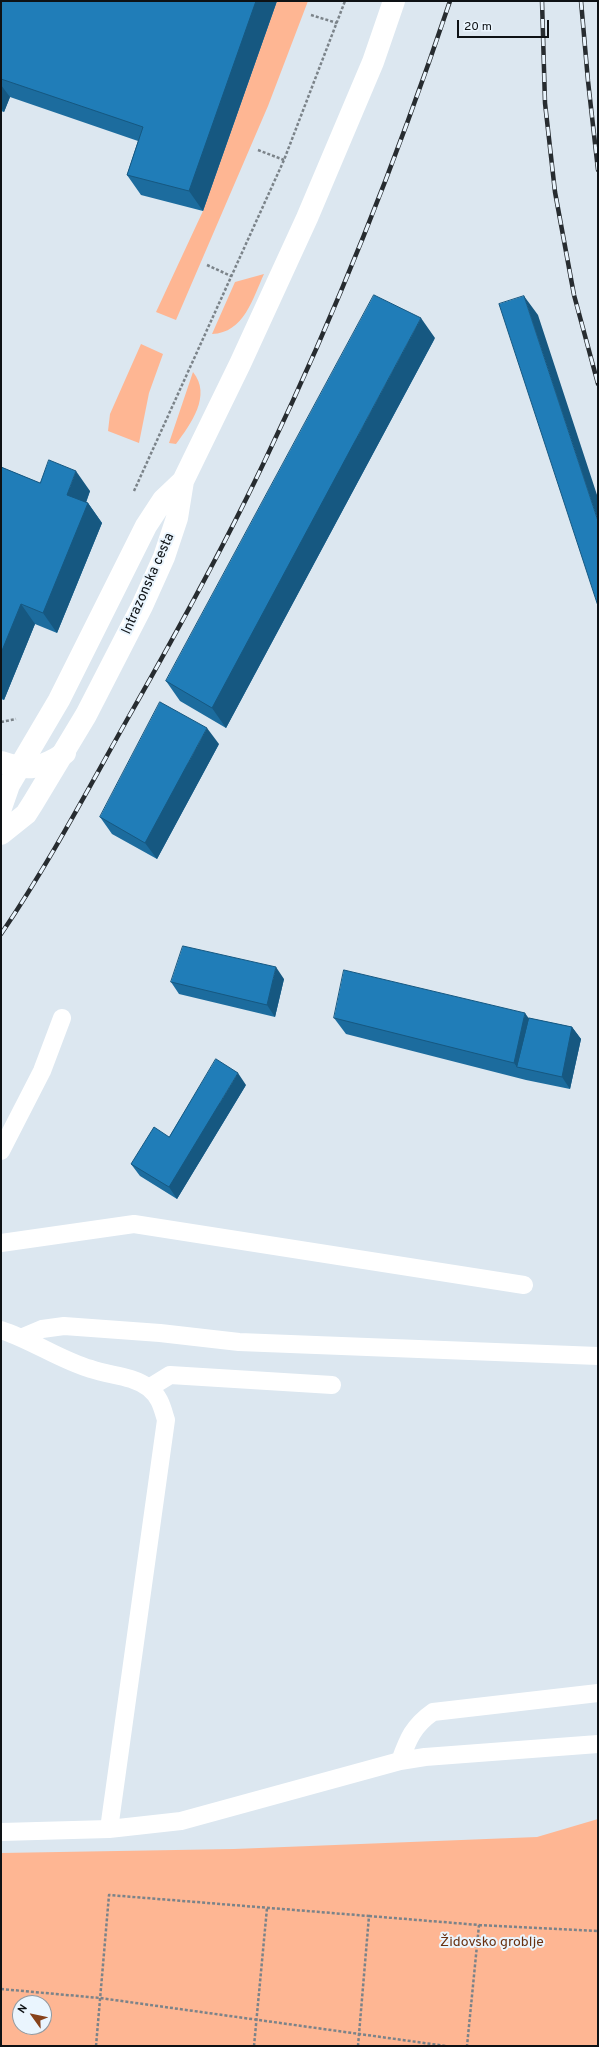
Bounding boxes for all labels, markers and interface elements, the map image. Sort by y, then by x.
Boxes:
scale bar [459,12,551,38]
text: 20 m [464,19,492,35]
street label: Intrazonska cesta [119,531,179,637]
park label: Židovsko groblje [440,1935,544,1951]
north arrow [12,1995,52,2035]
text: N [15,2002,31,2016]

